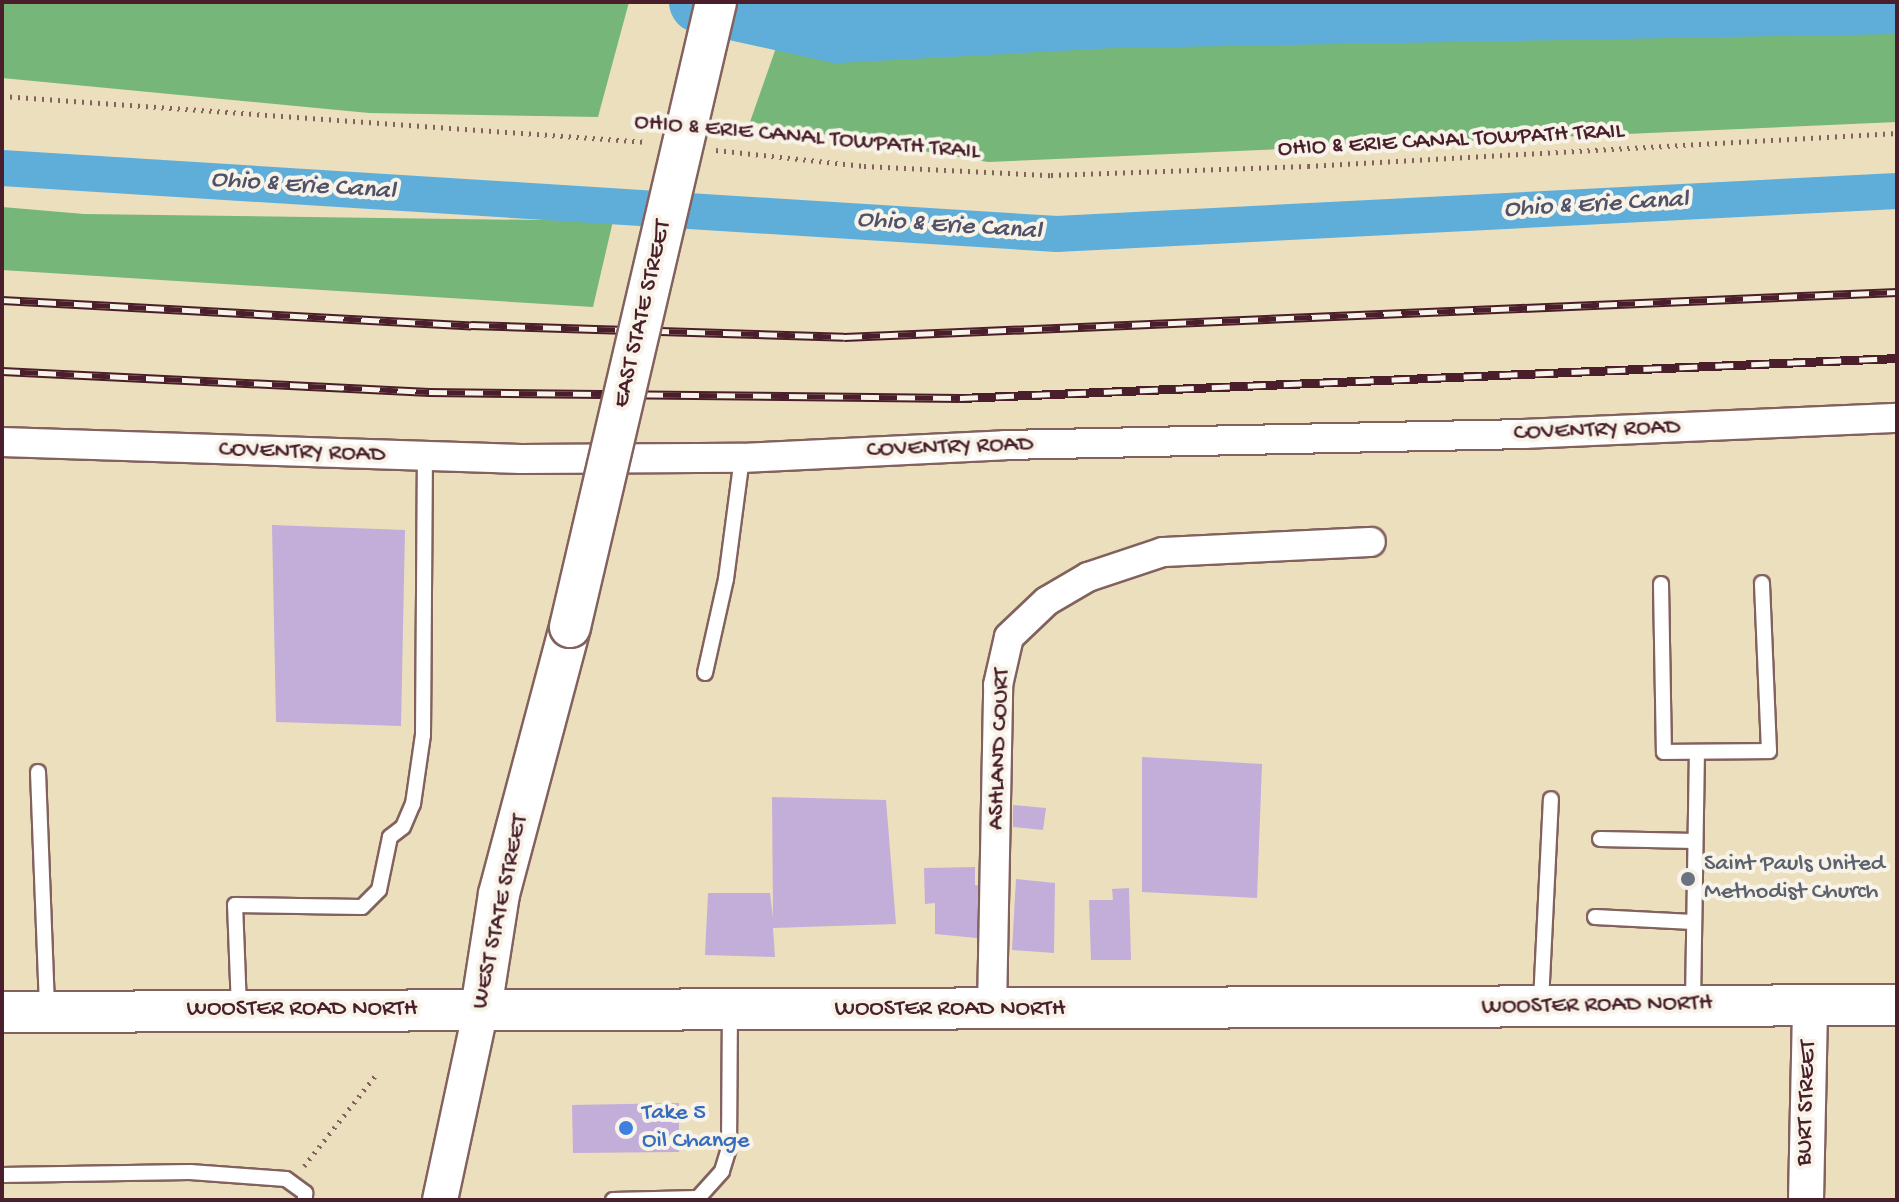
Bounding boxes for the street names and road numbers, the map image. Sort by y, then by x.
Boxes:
street label: OHIO & ERIE CANAL TOWPATH TRAIL [633,109,981,167]
street label: OHIO & ERIE CANAL TOWPATH TRAIL [1277,118,1625,164]
street label: EAST STATE STREET [607,217,679,411]
street label: COVENTRY ROAD [1513,414,1681,448]
street label: COVENTRY ROAD [866,431,1034,465]
street label: COVENTRY ROAD [218,436,386,470]
street label: ASHLAND COURT [983,668,1017,830]
street label: WEST STATE STREET [466,812,536,1012]
street label: WOOSTER ROAD NORTH [1481,990,1713,1022]
street label: WOOSTER ROAD NORTH [186,996,418,1024]
street label: WOOSTER ROAD NORTH [834,996,1066,1024]
street label: BURT STREET [1790,1040,1824,1166]

